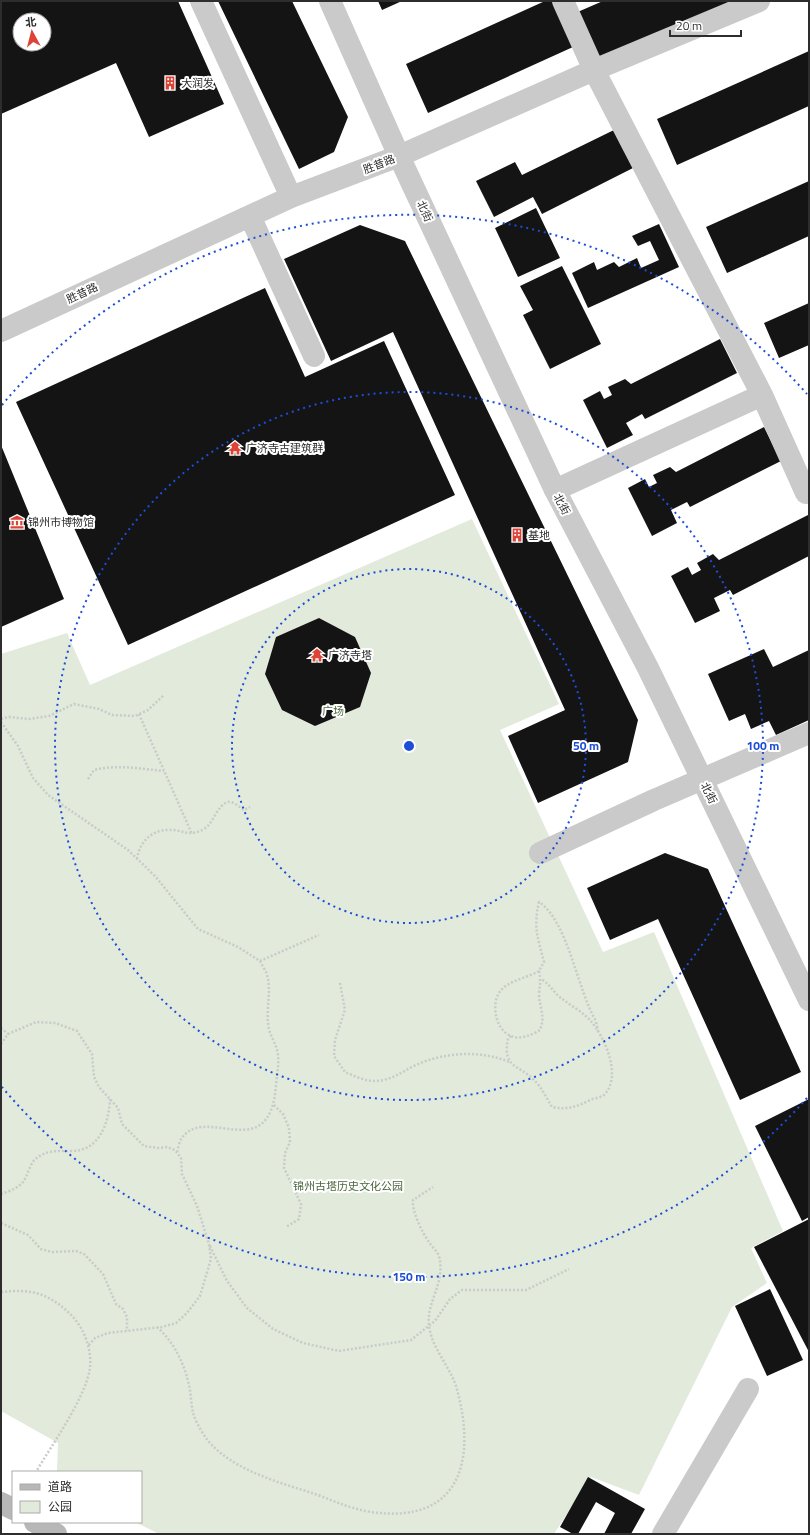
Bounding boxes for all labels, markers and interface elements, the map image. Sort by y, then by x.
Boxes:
north arrow [12,12,52,52]
scale bar [670,12,741,38]
text: 北 [24,13,37,31]
text: 20 m [676,16,702,35]
building icon: 大润发 [162,75,178,91]
place label: 大润发 [181,75,214,91]
street label: 胜昔路 [361,151,397,177]
street label: 北街 [413,198,437,224]
street label: 胜昔路 [64,279,100,307]
temple icon: 广济寺古建筑群 [227,440,243,456]
place label: 广济寺古建筑群 [246,440,323,456]
street label: 北街 [550,491,574,517]
museum icon: 锦州市博物馆 [9,514,25,530]
place label: 锦州市博物馆 [28,514,94,530]
building icon: 基地 [509,527,525,543]
place label: 基地 [528,527,550,543]
temple icon: 广济寺塔 [309,647,325,663]
place label: 广济寺塔 [328,647,372,663]
park label: 广场 [322,703,344,719]
text: 50 m [573,736,599,755]
text: 100 m [747,736,779,755]
centre of rings [402,739,416,753]
street label: 北街 [697,780,721,806]
park label: 锦州古塔历史文化公园 [293,1178,403,1194]
text: 150 m [393,1267,425,1286]
legend [12,1471,142,1523]
text: 道路 [48,1477,72,1496]
text: 公园 [48,1497,72,1516]

